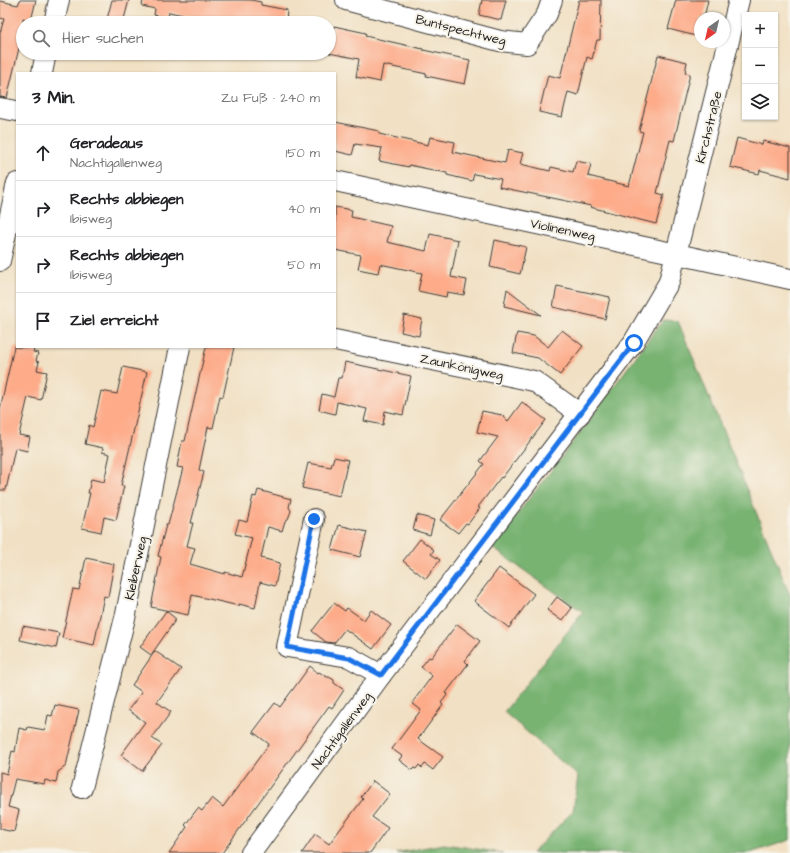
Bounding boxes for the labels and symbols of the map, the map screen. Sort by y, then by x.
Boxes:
street label: Buntspechtweg [413,10,508,51]
north arrow [694,12,730,48]
street label: Kirchstraße [691,89,727,165]
street label: Violinenweg [529,214,597,247]
route start [625,334,643,352]
street label: Zaunkönigweg [418,349,505,386]
route end [305,510,323,528]
street label: Kleiberweg [120,534,153,602]
street label: Nachtigallenweg [308,688,377,774]

